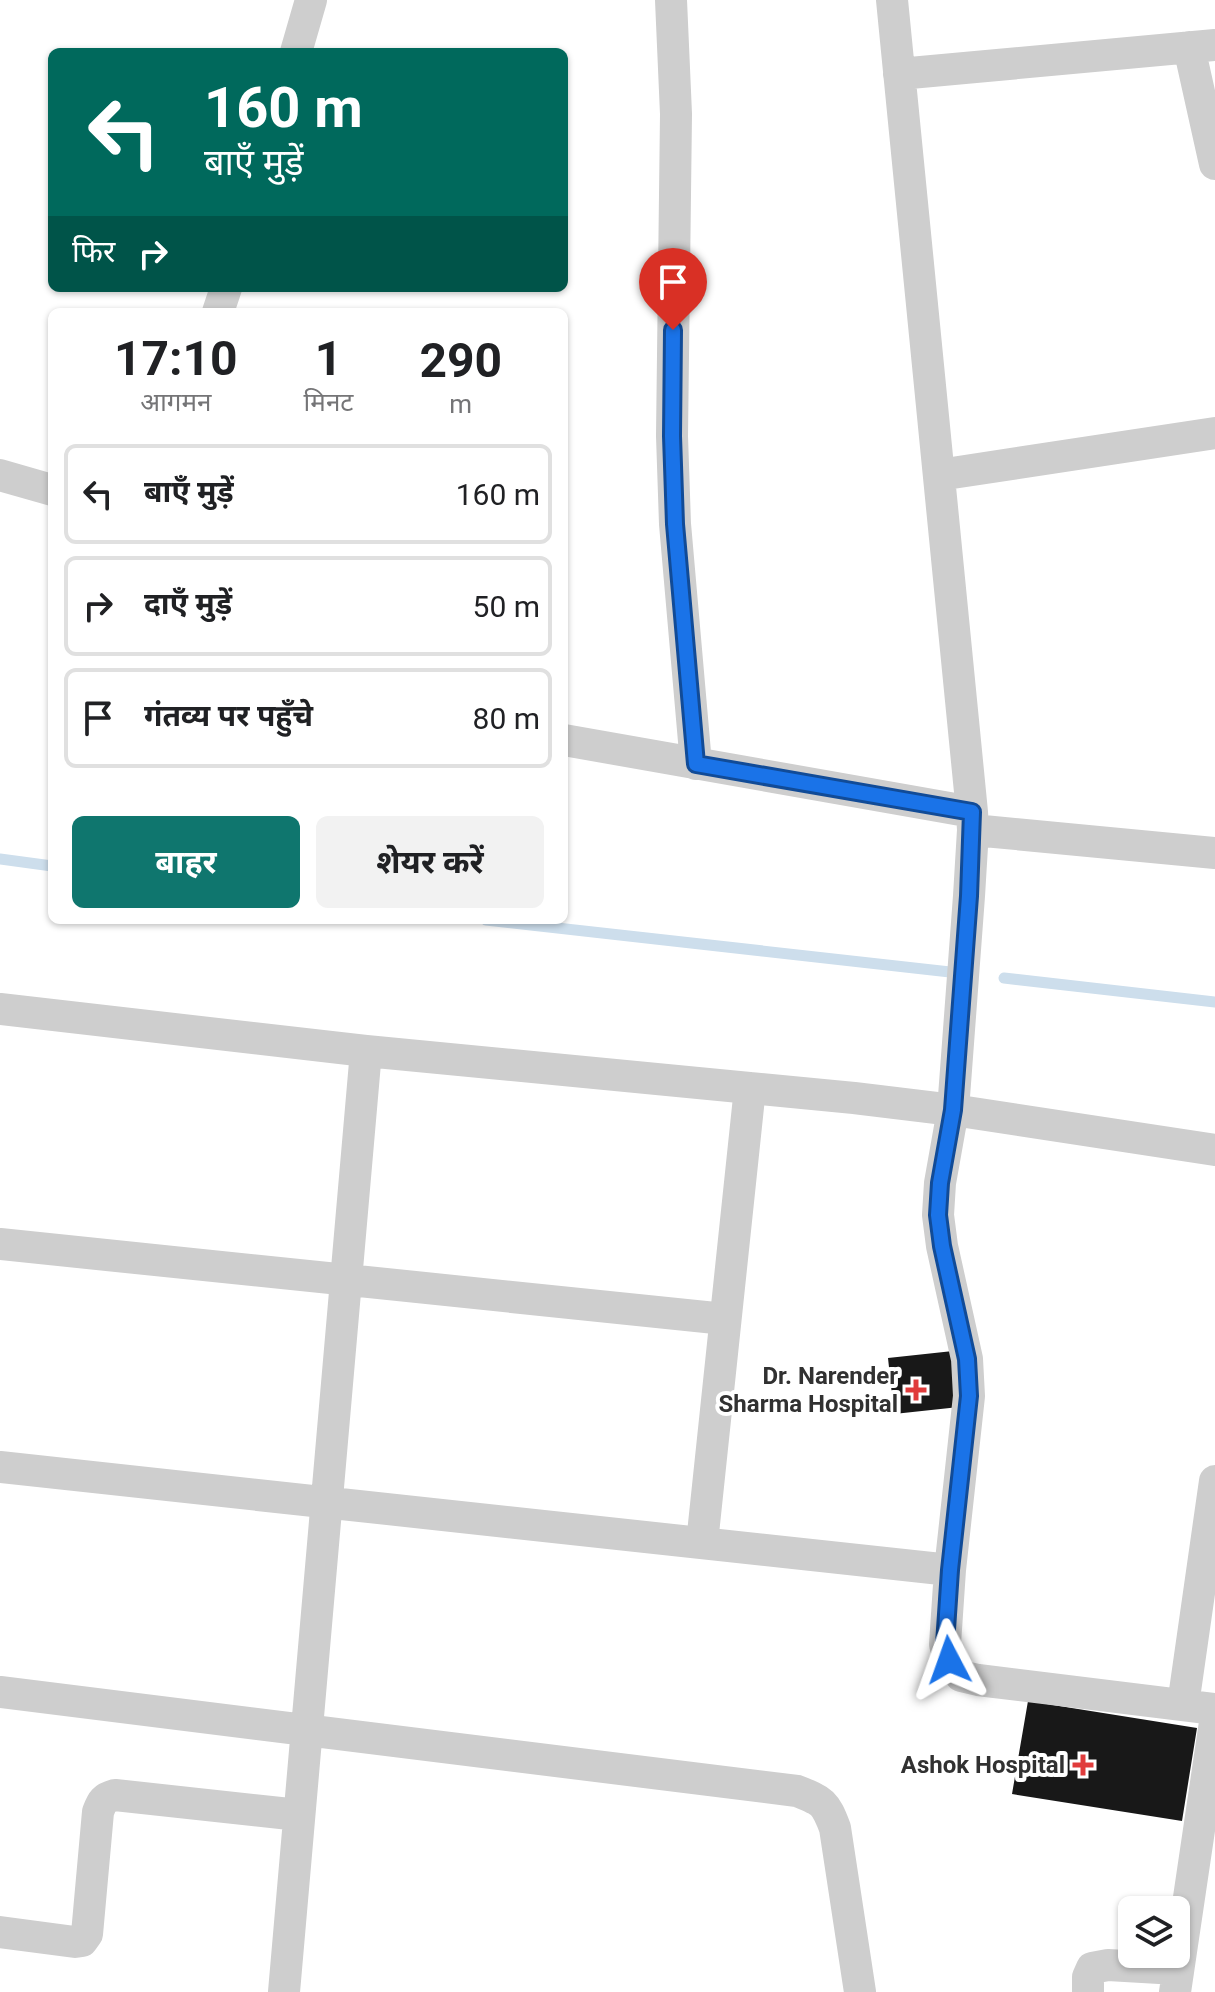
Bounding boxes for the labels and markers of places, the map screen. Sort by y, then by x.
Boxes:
pin [639,248,707,330]
place label: Dr. Narender Sharma Hospital [719,1362,898,1418]
marker: Dr. Narender Sharma Hospital [905,1379,927,1401]
place label: Ashok Hospital [901,1751,1065,1779]
marker: Ashok Hospital [1072,1754,1094,1776]

